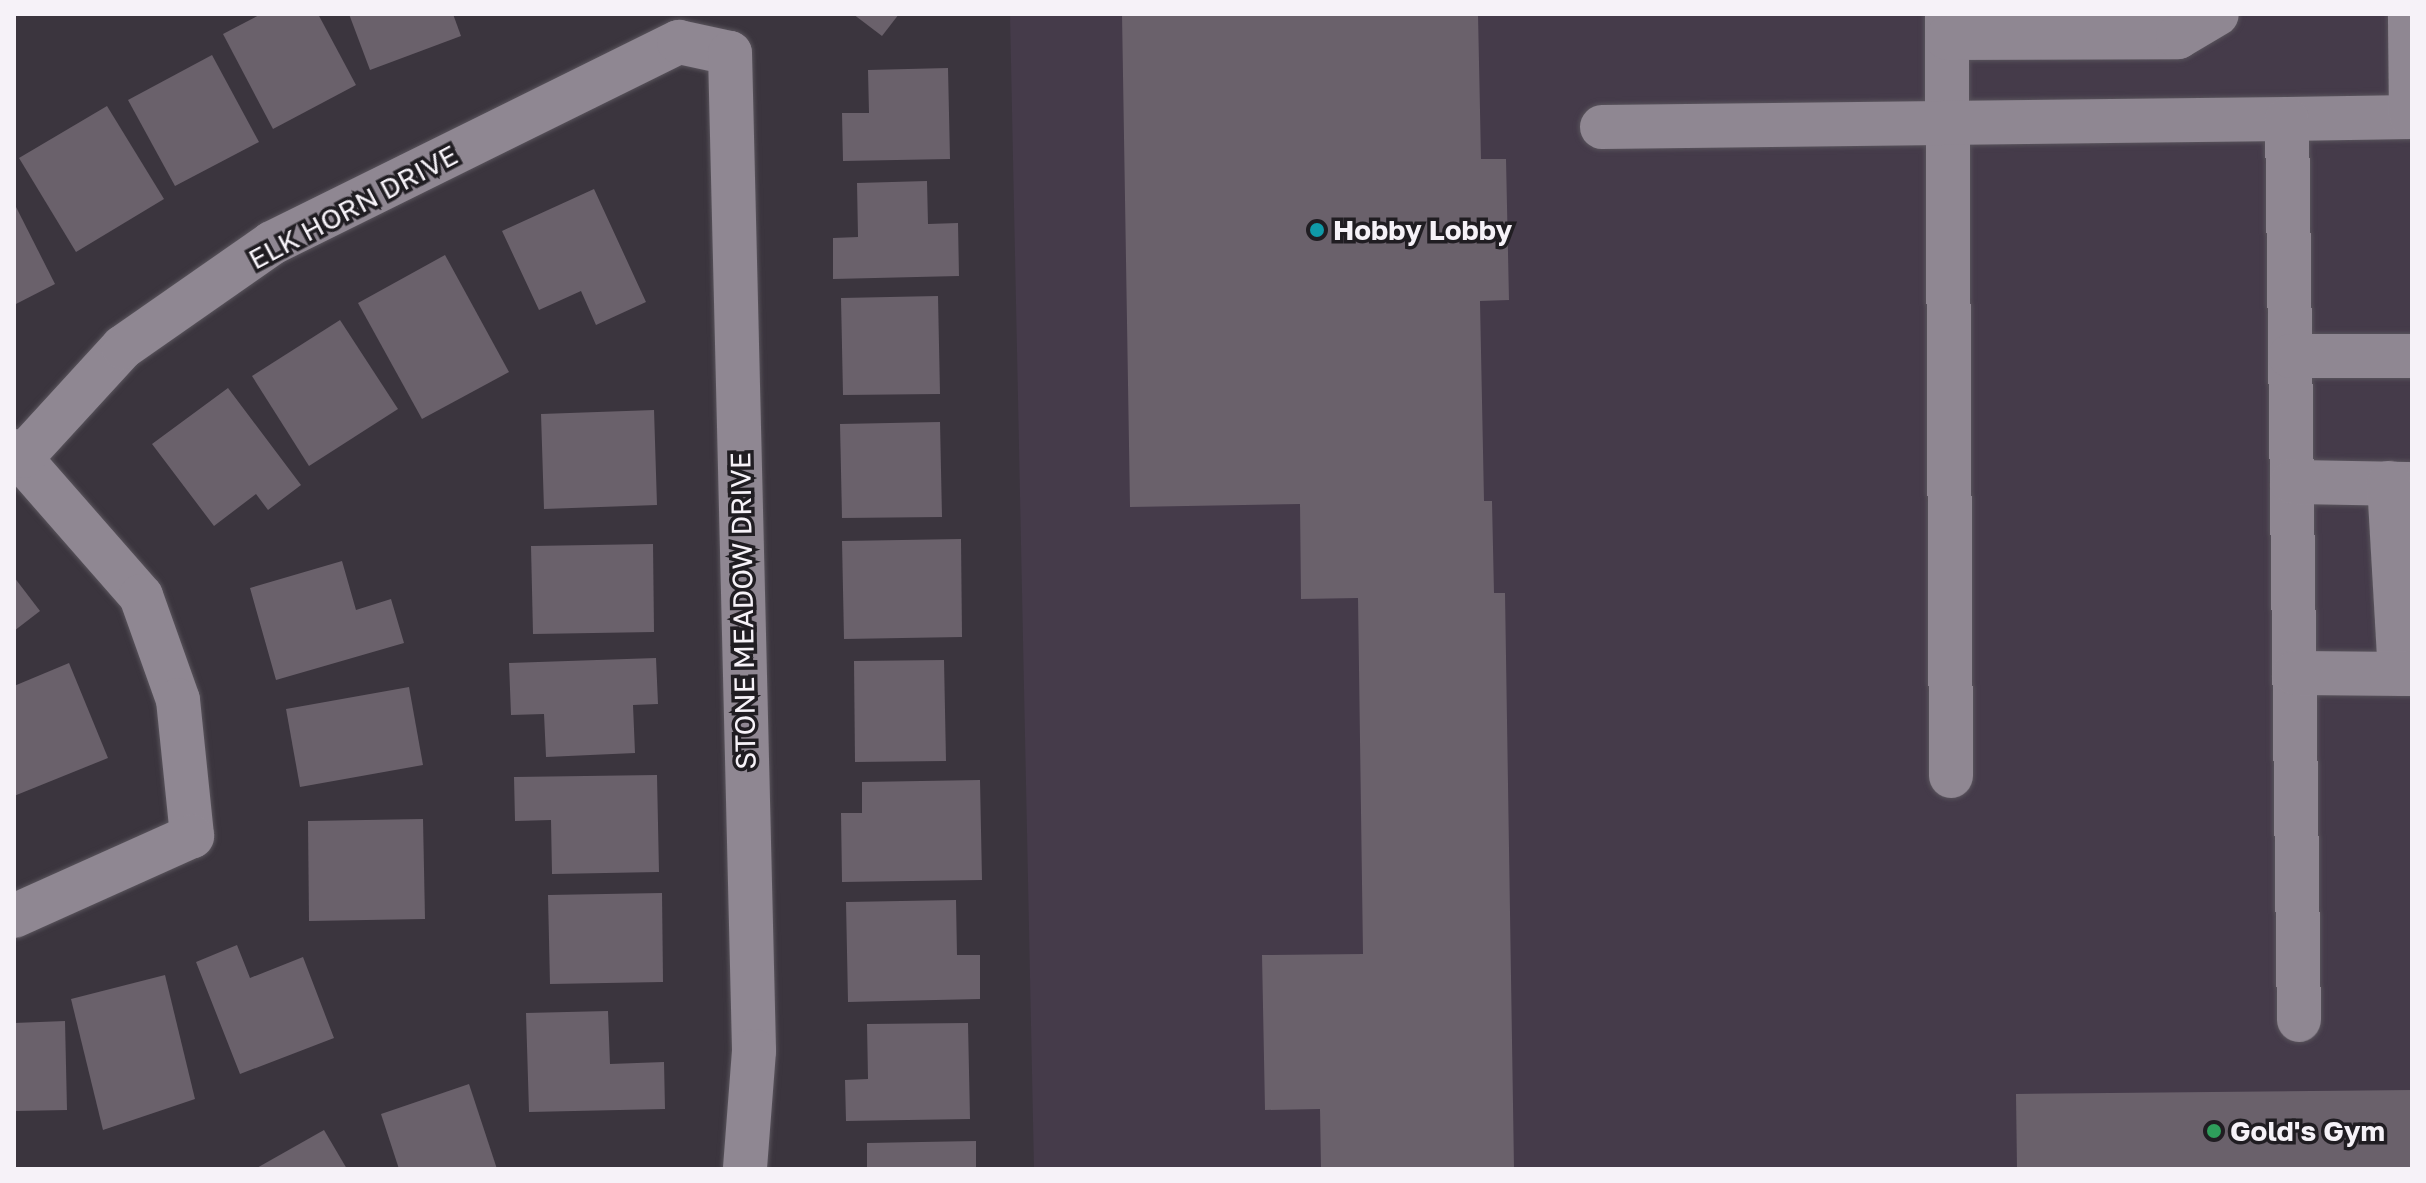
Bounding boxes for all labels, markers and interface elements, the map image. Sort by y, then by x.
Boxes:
street label: ELK HORN DRIVE [243,138,463,276]
place label: Hobby Lobby [1333,213,1512,247]
marker: Hobby Lobby [1308,221,1326,239]
street label: STONE MEADOW DRIVE [723,452,763,770]
place label: Gold's Gym [2230,1114,2385,1148]
marker: Gold's Gym [2205,1122,2223,1140]

